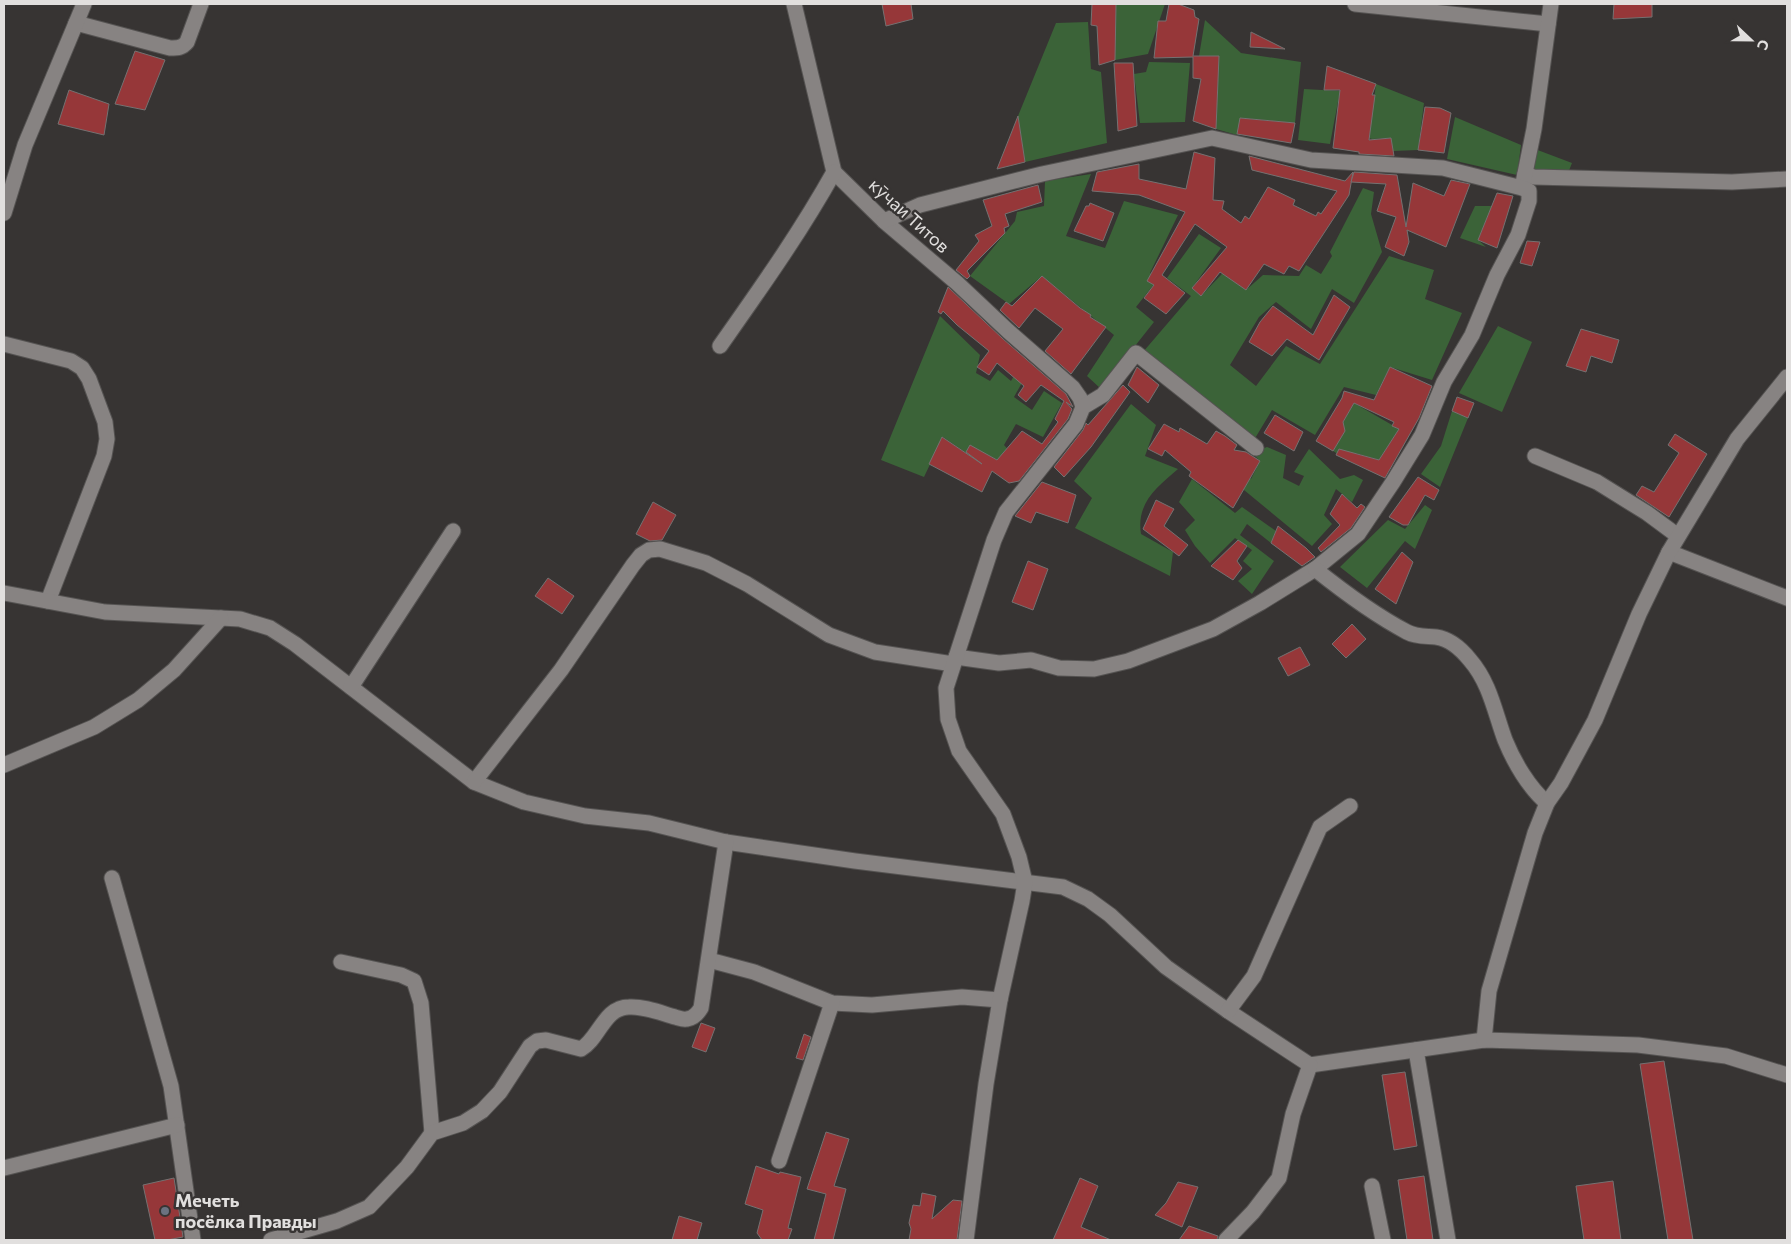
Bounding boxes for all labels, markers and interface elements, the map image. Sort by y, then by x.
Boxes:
north arrow [1726,15,1776,65]
text: С [1754,37,1773,53]
street label: кӯчаи Титов [865,173,954,257]
place label: Мечеть посёлка Правды [175,1189,317,1232]
marker: Мечеть посёлка Правды [159,1205,171,1217]

